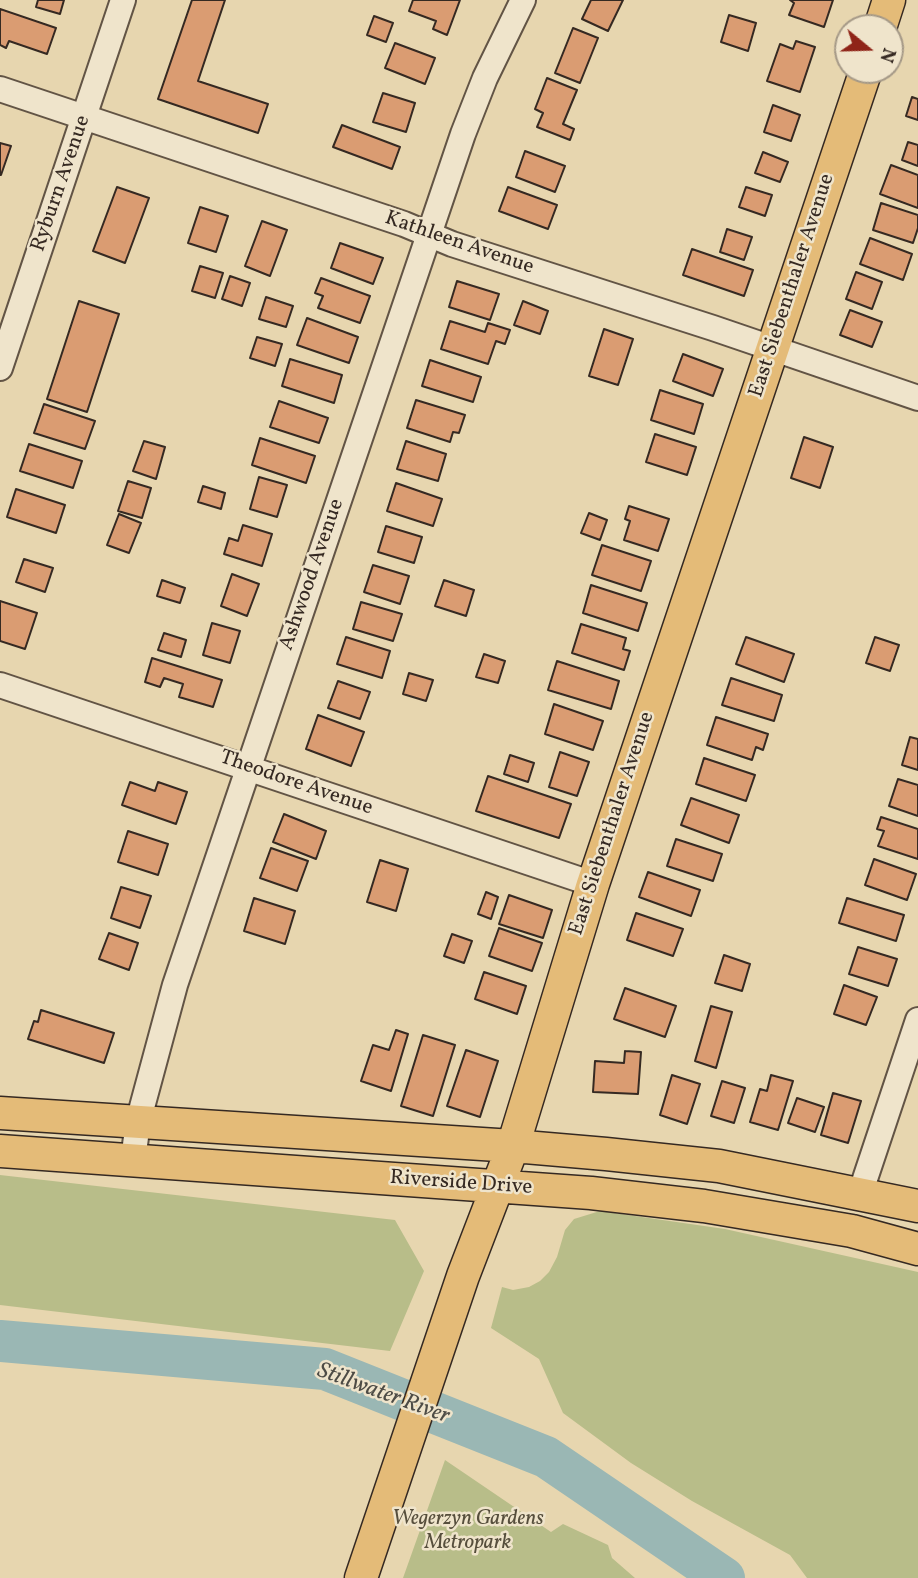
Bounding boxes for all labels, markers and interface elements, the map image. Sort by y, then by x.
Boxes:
north arrow [834,14,904,84]
text: N [872,44,902,66]
street label: Ryburn Avenue [27,113,97,255]
street label: East Siebenthaler Avenue [745,171,841,401]
street label: Kathleen Avenue [381,207,537,281]
street label: Ashwood Avenue [275,496,351,654]
street label: East Siebenthaler Avenue [565,709,661,939]
street label: Theodore Avenue [216,746,376,822]
street label: Riverside Drive [389,1166,533,1202]
water label: Stillwater River [313,1358,453,1432]
park label: Wegerzyn Gardens Metropark [392,1507,544,1557]

